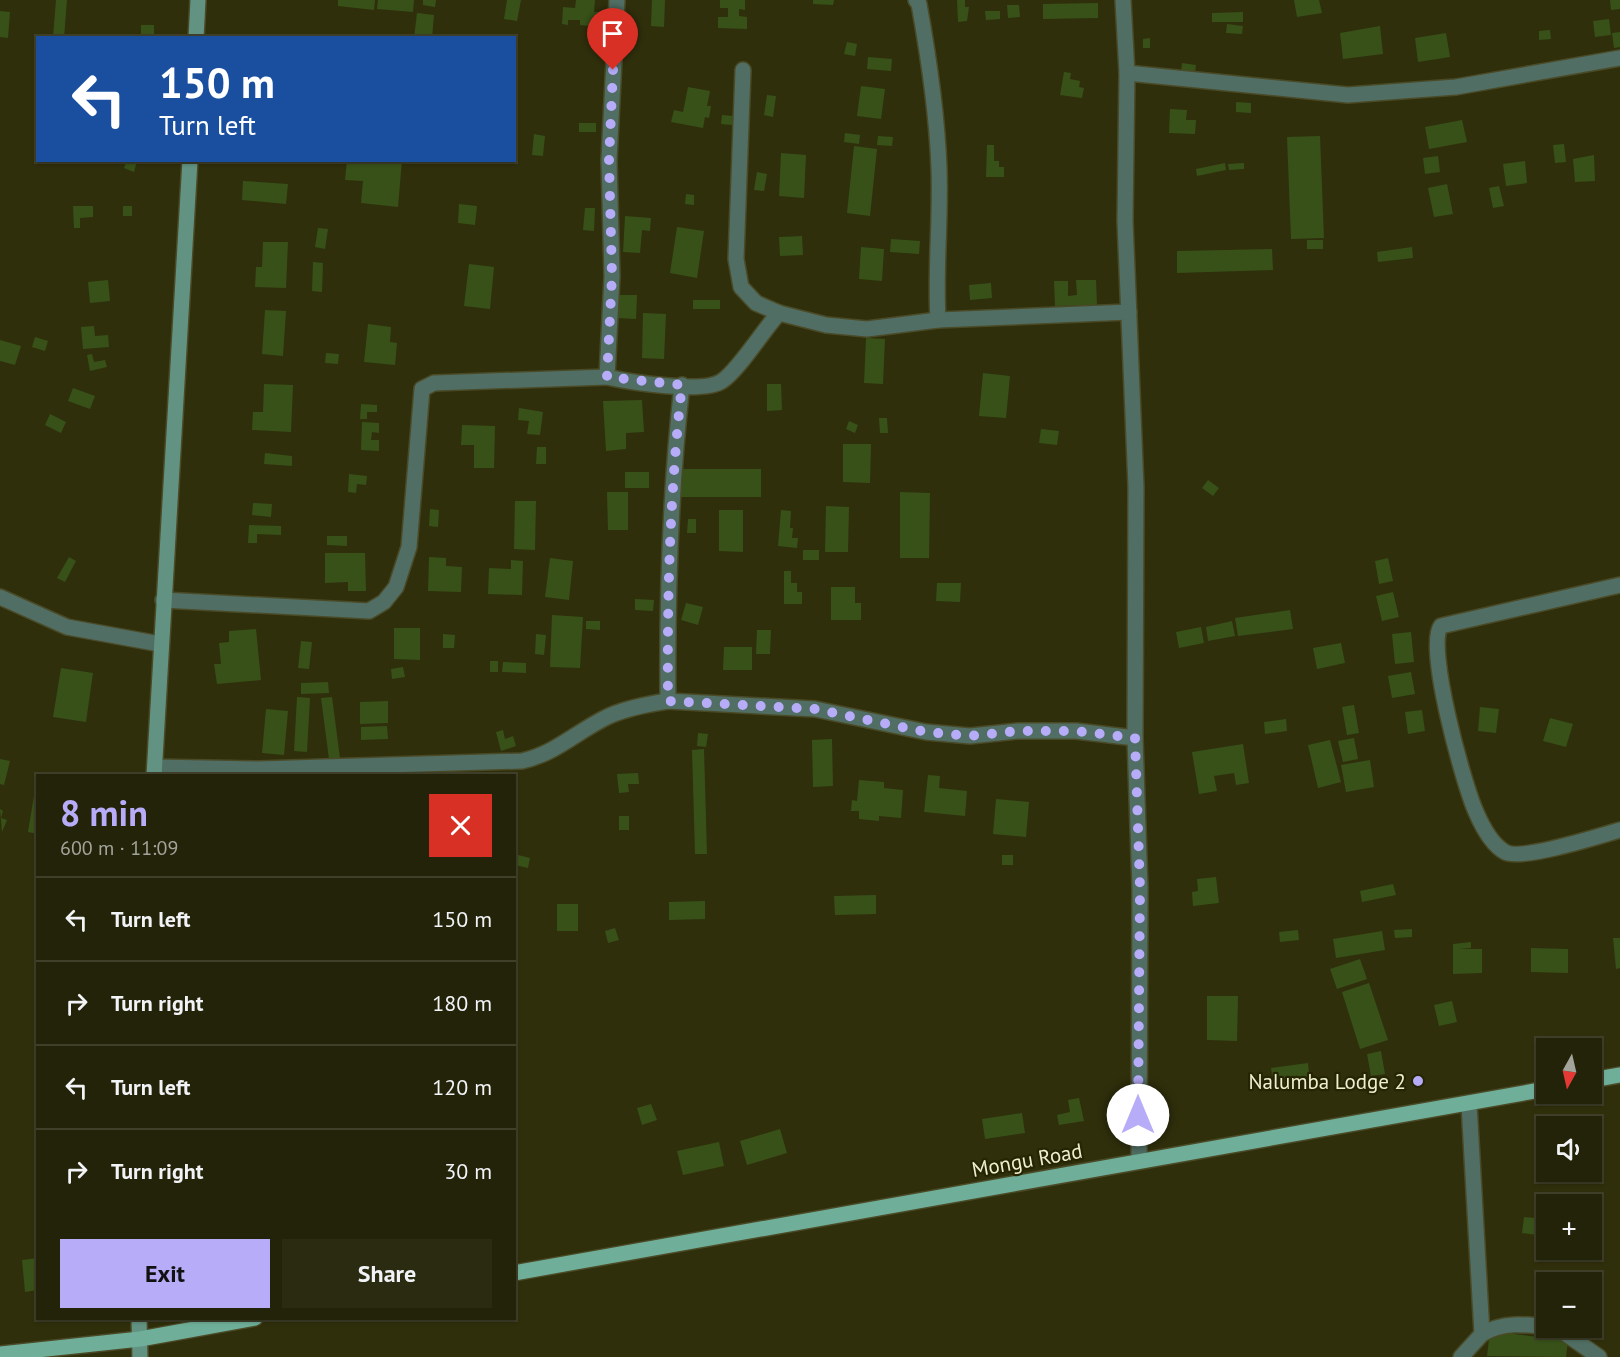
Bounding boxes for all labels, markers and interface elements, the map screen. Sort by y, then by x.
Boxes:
pin [587,8,638,70]
icon: arrive [596,17,629,50]
text: 150 m [159,55,275,110]
icon: left [60,60,138,138]
text: Turn left [159,108,256,142]
text: 8 min [60,789,148,836]
button: close [429,794,492,857]
text: 600 m · 11:09 [60,835,178,861]
icon: left [60,903,93,936]
text: Turn left [111,905,191,933]
text: 150 m [432,905,492,933]
icon: right [60,987,93,1020]
text: Turn right [111,989,203,1017]
text: 180 m [432,989,492,1017]
north arrow [1536,1038,1602,1104]
map controls [1536,1038,1602,1338]
place label: Nalumba Lodge 2 [1248,1068,1406,1095]
icon: left [60,1071,93,1104]
text: Turn left [111,1073,191,1101]
text: 120 m [432,1073,492,1101]
marker: Nalumba Lodge 2 [1411,1074,1425,1088]
position arrow [1106,1083,1170,1147]
button: sound [1536,1116,1602,1182]
street label: Mongu Road [969,1137,1085,1183]
icon: right [60,1155,93,1188]
text: Turn right [111,1157,203,1185]
text: 30 m [444,1157,492,1185]
button: + [1536,1194,1602,1260]
button: Exit [60,1239,270,1308]
button: Share [282,1239,492,1308]
button: − [1536,1272,1602,1338]

